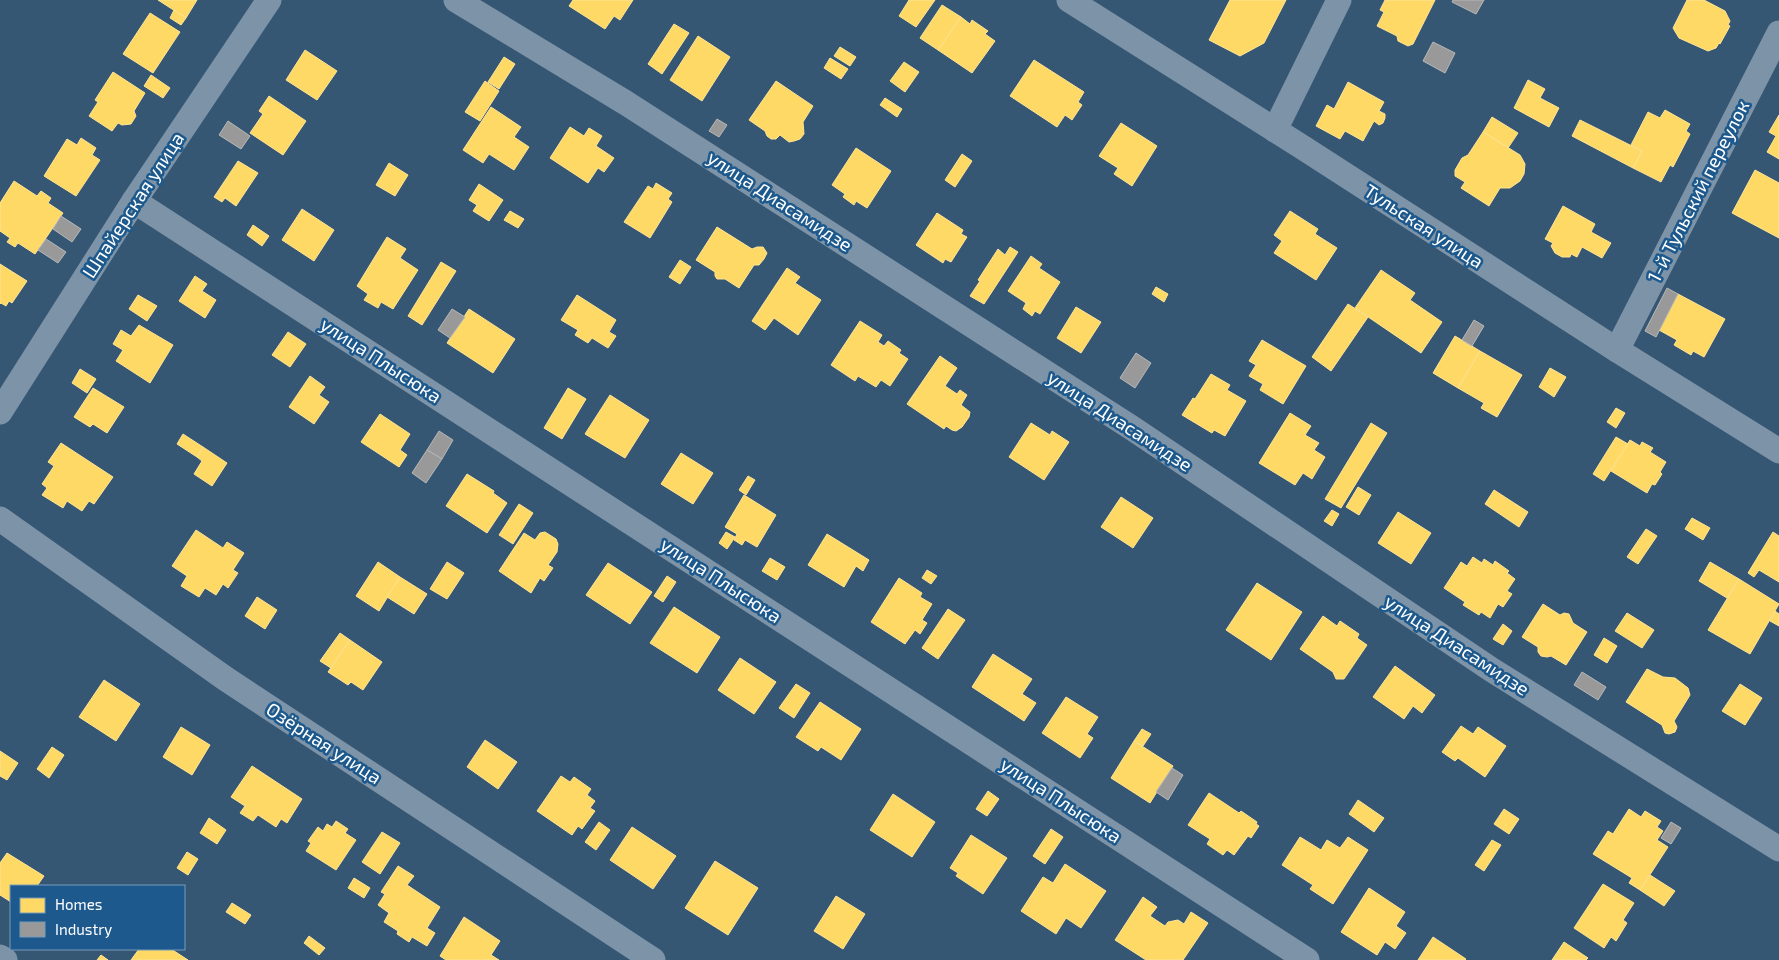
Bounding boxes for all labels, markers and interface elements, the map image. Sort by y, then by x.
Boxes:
street label: 1-й Тульский переулок [1642,96,1754,286]
street label: Шпайерская улица [77,128,189,282]
street label: улица Диасамидзе [703,145,857,257]
street label: Тульская улица [1360,179,1488,273]
street label: улица Плысюка [316,312,446,408]
street label: улица Диасамидзе [1043,365,1197,477]
street label: улица Плысюка [656,532,786,628]
street label: улица Диасамидзе [1380,589,1534,701]
street label: Озёрная улица [262,697,386,789]
street label: улица Плысюка [996,752,1126,848]
legend [10,885,185,950]
text: Homes [55,895,102,913]
text: Industry [55,920,112,938]

